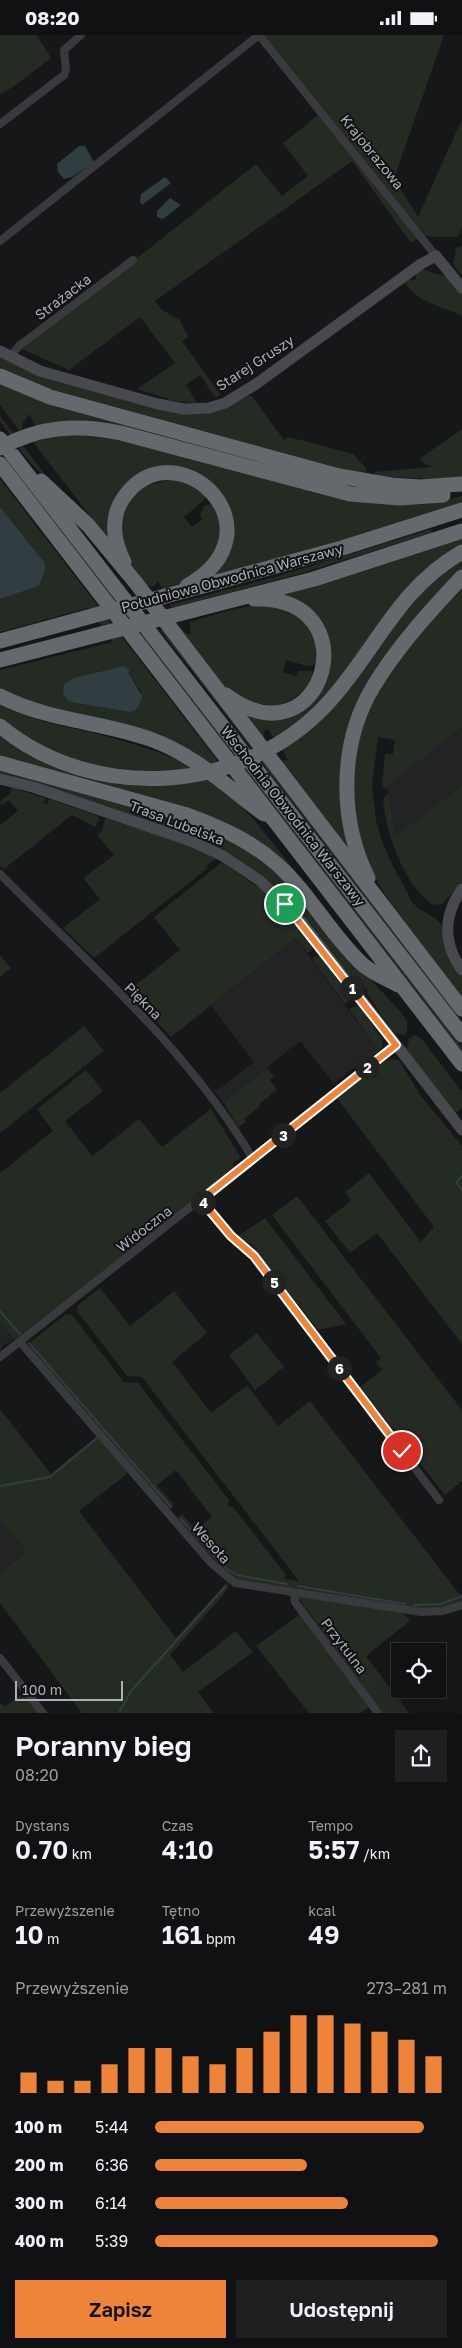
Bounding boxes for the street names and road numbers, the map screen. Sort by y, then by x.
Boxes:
street label: Krajobrazowa [337,111,408,192]
street label: Strażacka [31,270,94,323]
street label: Starej Gruszy [213,331,297,394]
street label: Południowa Obwodnica Warszawy [119,540,345,615]
street label: Wschodnia Obwodnica Warszawy [218,722,369,909]
street label: Trasa Lubelska [127,797,227,848]
street label: Piękna [121,979,165,1023]
street label: Widoczna [113,1202,175,1255]
street label: Wesoła [188,1519,234,1567]
street label: Przytulna [318,1614,371,1677]

